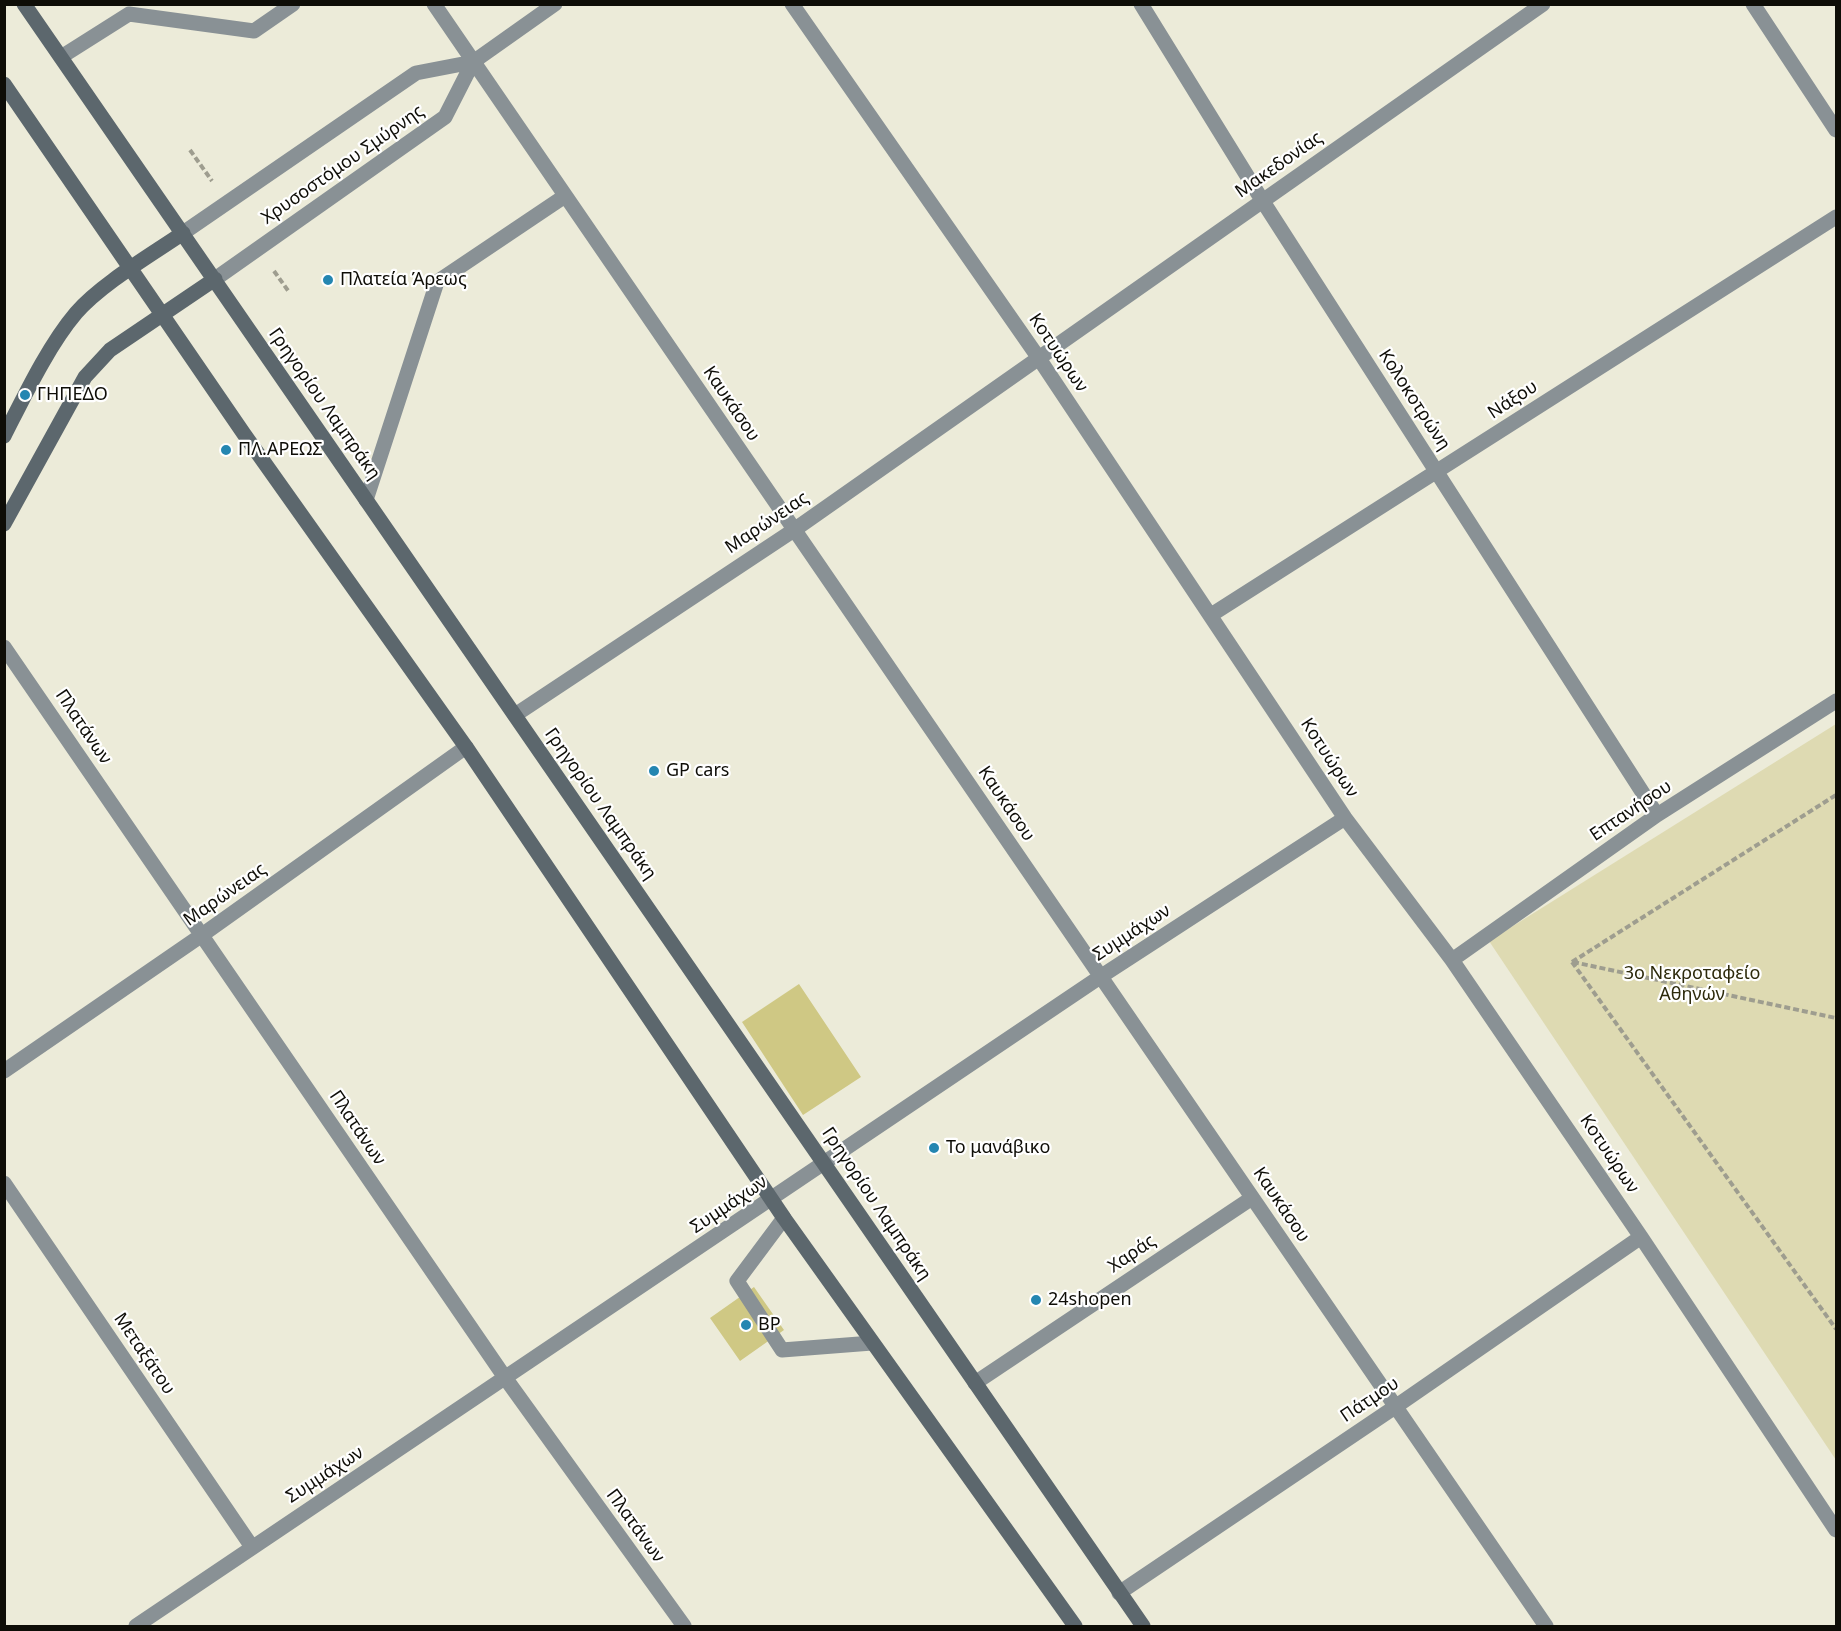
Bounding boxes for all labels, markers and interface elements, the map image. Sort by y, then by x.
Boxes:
street label: Χρυσοστόμου Σμύρνης [258,101,428,229]
street label: Μακεδονίας [1231,127,1327,203]
place label: Πλατεία Άρεως [340,269,467,291]
marker: Πλατεία Άρεως [321,273,335,287]
street label: Κοτυώρων [1024,310,1092,396]
street label: Γρηγορίου Λαμπράκη [264,324,384,484]
street label: Κολοκοτρώνη [1373,346,1455,454]
street label: Καυκάσου [698,362,764,446]
street label: Νάξου [1484,376,1542,424]
place label: ΓΗΠΕΔΟ [37,384,108,406]
marker: ΓΗΠΕΔΟ [18,388,32,402]
place label: ΠΛ.ΑΡΕΩΣ [238,439,323,461]
marker: ΠΛ.ΑΡΕΩΣ [219,443,233,457]
street label: Μαρώνειας [721,487,813,559]
street label: Πλατάνων [50,686,116,768]
street label: Κοτυώρων [1295,714,1363,802]
street label: Γρηγορίου Λαμπράκη [540,724,660,884]
place label: GP cars [666,760,729,782]
street label: Καυκάσου [973,762,1039,846]
marker: GP cars [647,764,661,778]
street label: Επτανήσου [1586,776,1676,846]
street label: Μαρώνειας [180,859,270,931]
street label: Συμμάχων [1089,900,1175,966]
park label: 3ο Νεκροταφείο Αθηνών [1624,963,1760,1006]
street label: Πλατάνων [324,1087,390,1169]
street label: Κοτυώρων [1575,1111,1643,1197]
street label: Γρηγορίου Λαμπράκη [817,1123,935,1285]
place label: Το μανάβικο [946,1137,1050,1159]
marker: Το μανάβικο [927,1141,941,1155]
street label: Καυκάσου [1248,1163,1314,1247]
street label: Συμμάχων [687,1171,771,1239]
street label: Χαράς [1104,1230,1160,1278]
place label: 24shopen [1048,1289,1132,1311]
marker: 24shopen [1029,1293,1043,1307]
street label: Μεταξάτου [109,1309,179,1399]
place label: BP [758,1314,781,1336]
marker: BP [739,1318,753,1332]
street label: Πάτμου [1337,1373,1403,1427]
street label: Συμμάχων [282,1442,368,1508]
street label: Πλατάνων [601,1485,669,1567]

